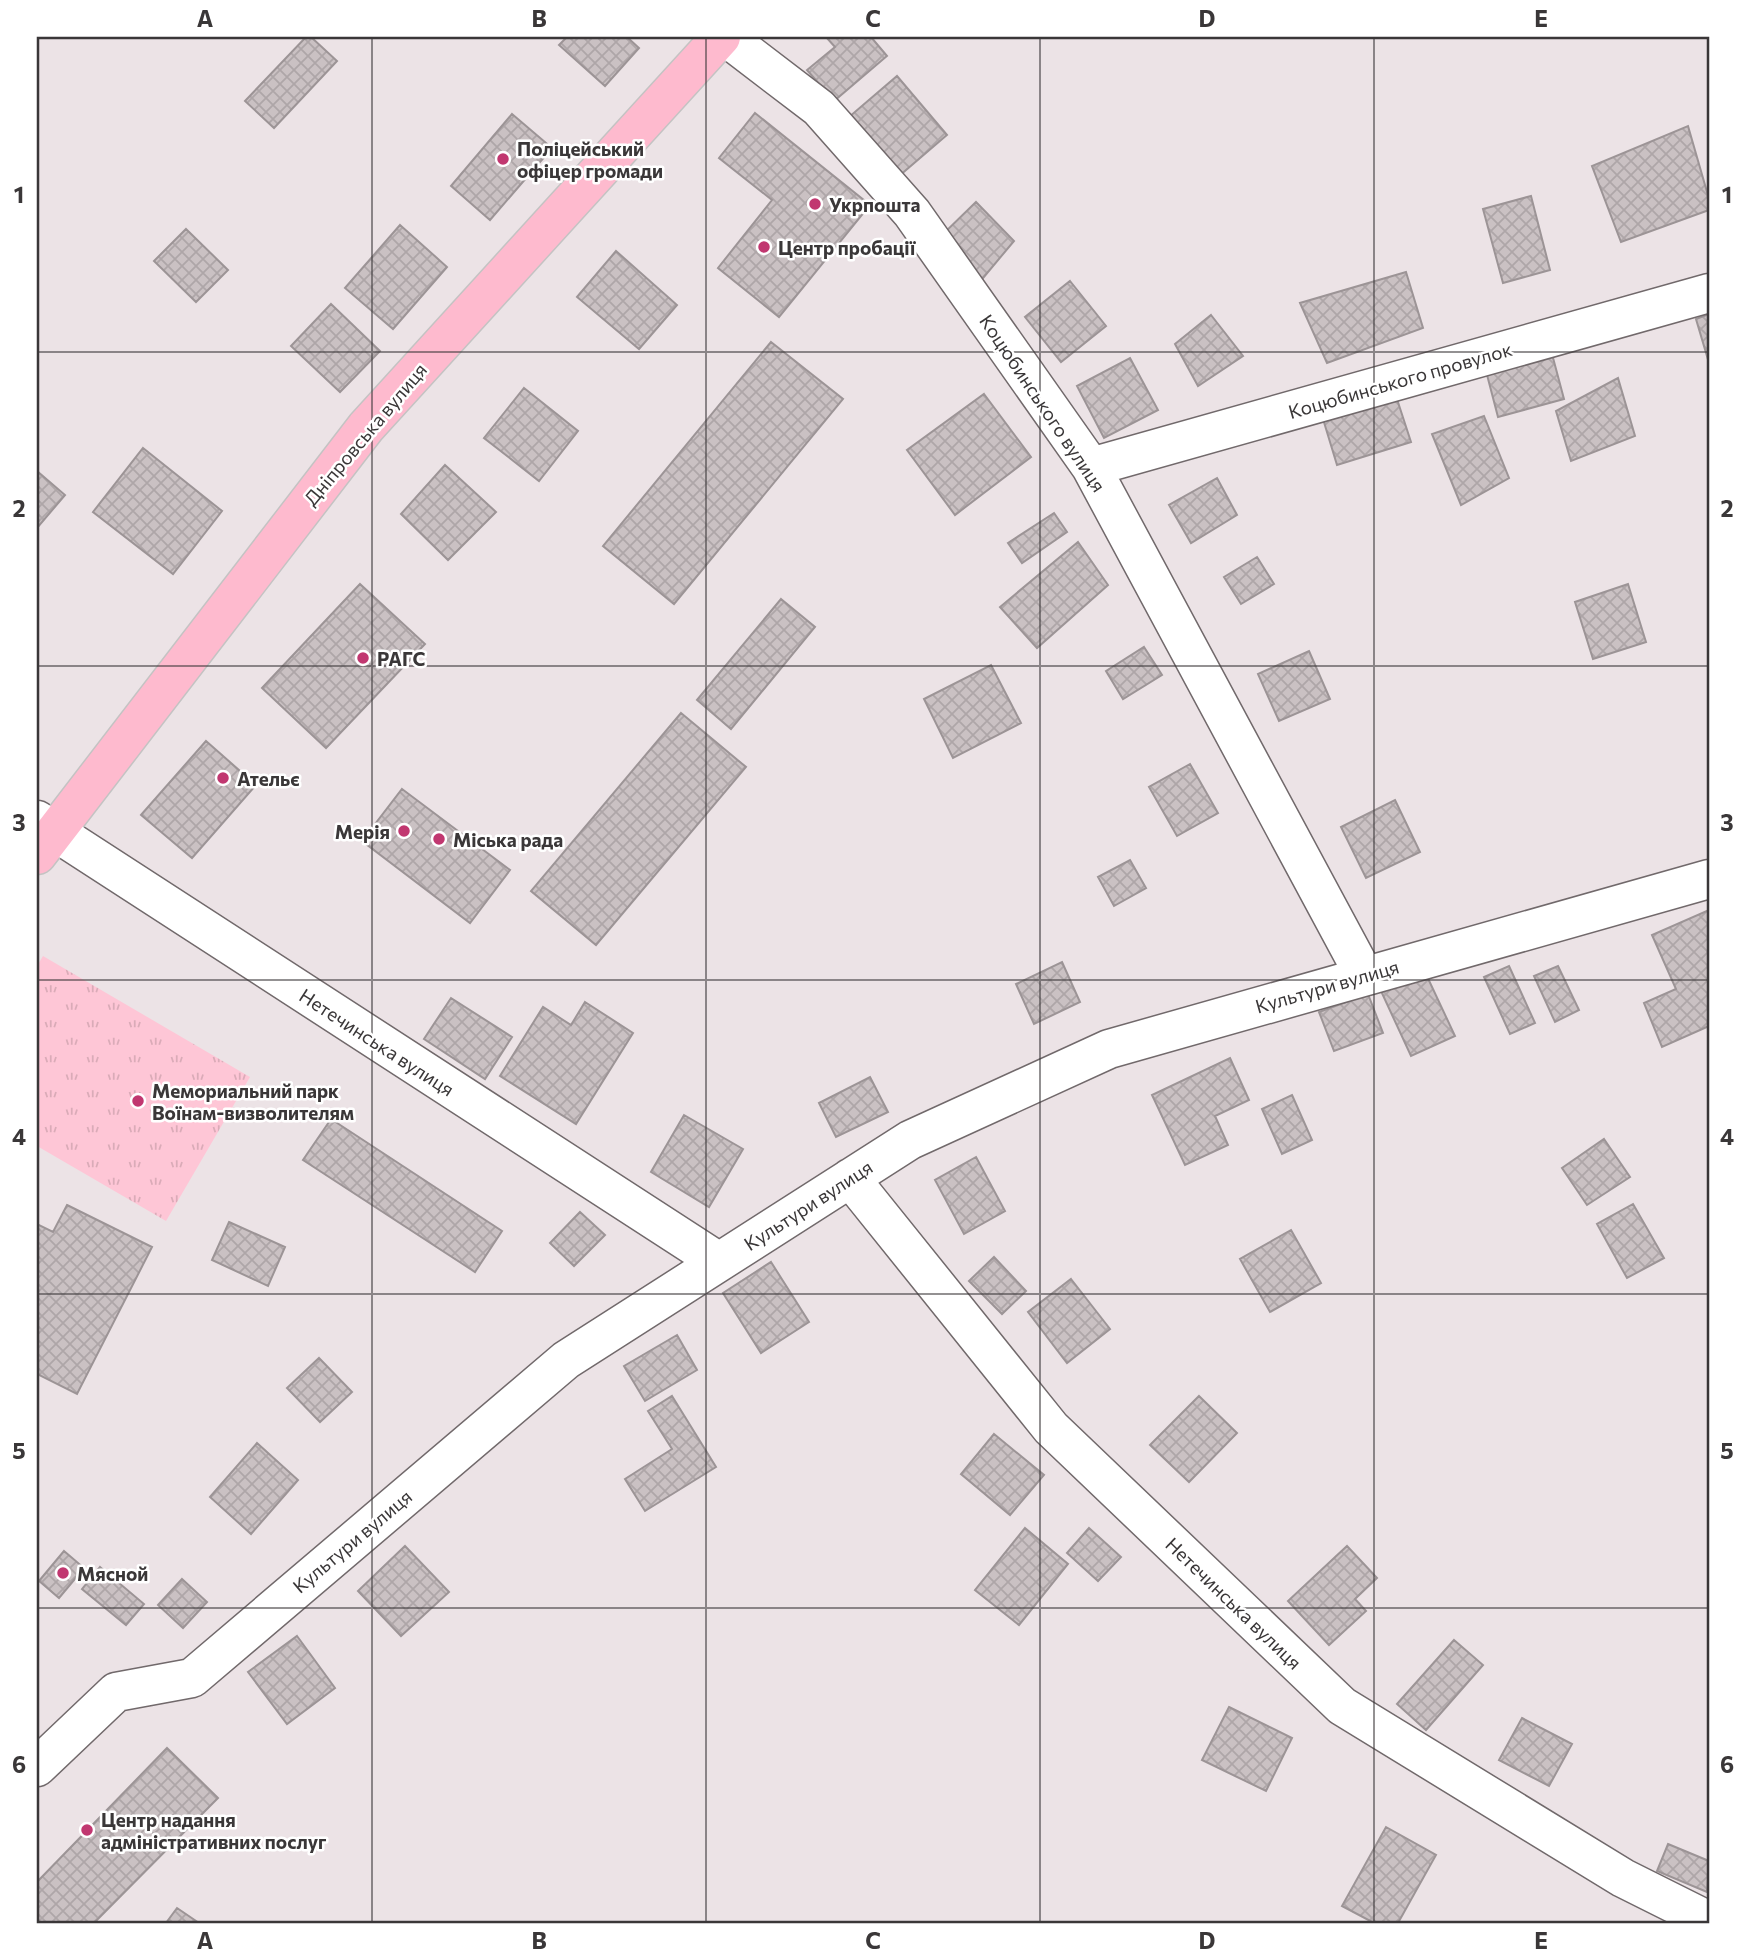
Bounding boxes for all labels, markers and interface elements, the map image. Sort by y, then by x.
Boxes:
text: A [197,4,214,32]
text: B [531,4,547,32]
text: C [865,4,881,32]
text: D [1199,4,1216,32]
text: E [1534,4,1548,32]
place label: Поліцейський офіцер громади [517,137,663,182]
marker: Поліцейський офіцер громади [495,151,511,167]
text: 1 [14,180,24,208]
text: 1 [1722,180,1732,208]
place label: Укрпошта [829,193,921,216]
marker: Укрпошта [807,196,823,212]
place label: Центр пробації [778,236,916,259]
marker: Центр пробації [756,239,772,255]
street label: Коцюбинського вулиця [975,310,1111,496]
street label: Коцюбинського провулок [1285,337,1515,423]
street label: Дніпровська вулиця [299,358,431,510]
text: 2 [12,494,26,522]
text: 2 [1720,494,1734,522]
place label: РАГС [377,647,425,670]
marker: РАГС [355,650,371,666]
place label: Ательє [237,767,300,790]
marker: Ательє [215,770,231,786]
text: 3 [12,808,26,836]
text: 3 [1720,808,1734,836]
place label: Мерія [335,820,390,843]
marker: Мерія [396,823,412,839]
place label: Міська рада [453,828,563,851]
marker: Міська рада [431,831,447,847]
street label: Культури вулиця [1253,954,1401,1018]
street label: Нетечинська вулиця [295,983,459,1101]
place label: Мемориальний парк Воїнам-визволителям [152,1079,354,1124]
marker: Мемориальний парк Воїнам-визволителям [130,1093,146,1109]
text: 4 [12,1122,26,1150]
text: 4 [1720,1122,1734,1150]
street label: Культури вулиця [740,1155,876,1255]
text: 5 [12,1436,26,1464]
text: 5 [1720,1436,1734,1464]
street label: Культури вулиця [288,1485,416,1597]
street label: Нетечинська вулиця [1161,1532,1307,1674]
place label: Мясной [77,1562,148,1585]
marker: Мясной [55,1565,71,1581]
text: 6 [12,1750,26,1778]
text: 6 [1720,1750,1734,1778]
place label: Центр надання адміністративних послуг [101,1808,327,1853]
marker: Центр надання адміністративних послуг [79,1822,95,1838]
text: A [197,1926,214,1954]
text: B [531,1926,547,1954]
text: C [865,1926,881,1954]
text: D [1199,1926,1216,1954]
text: E [1534,1926,1548,1954]

